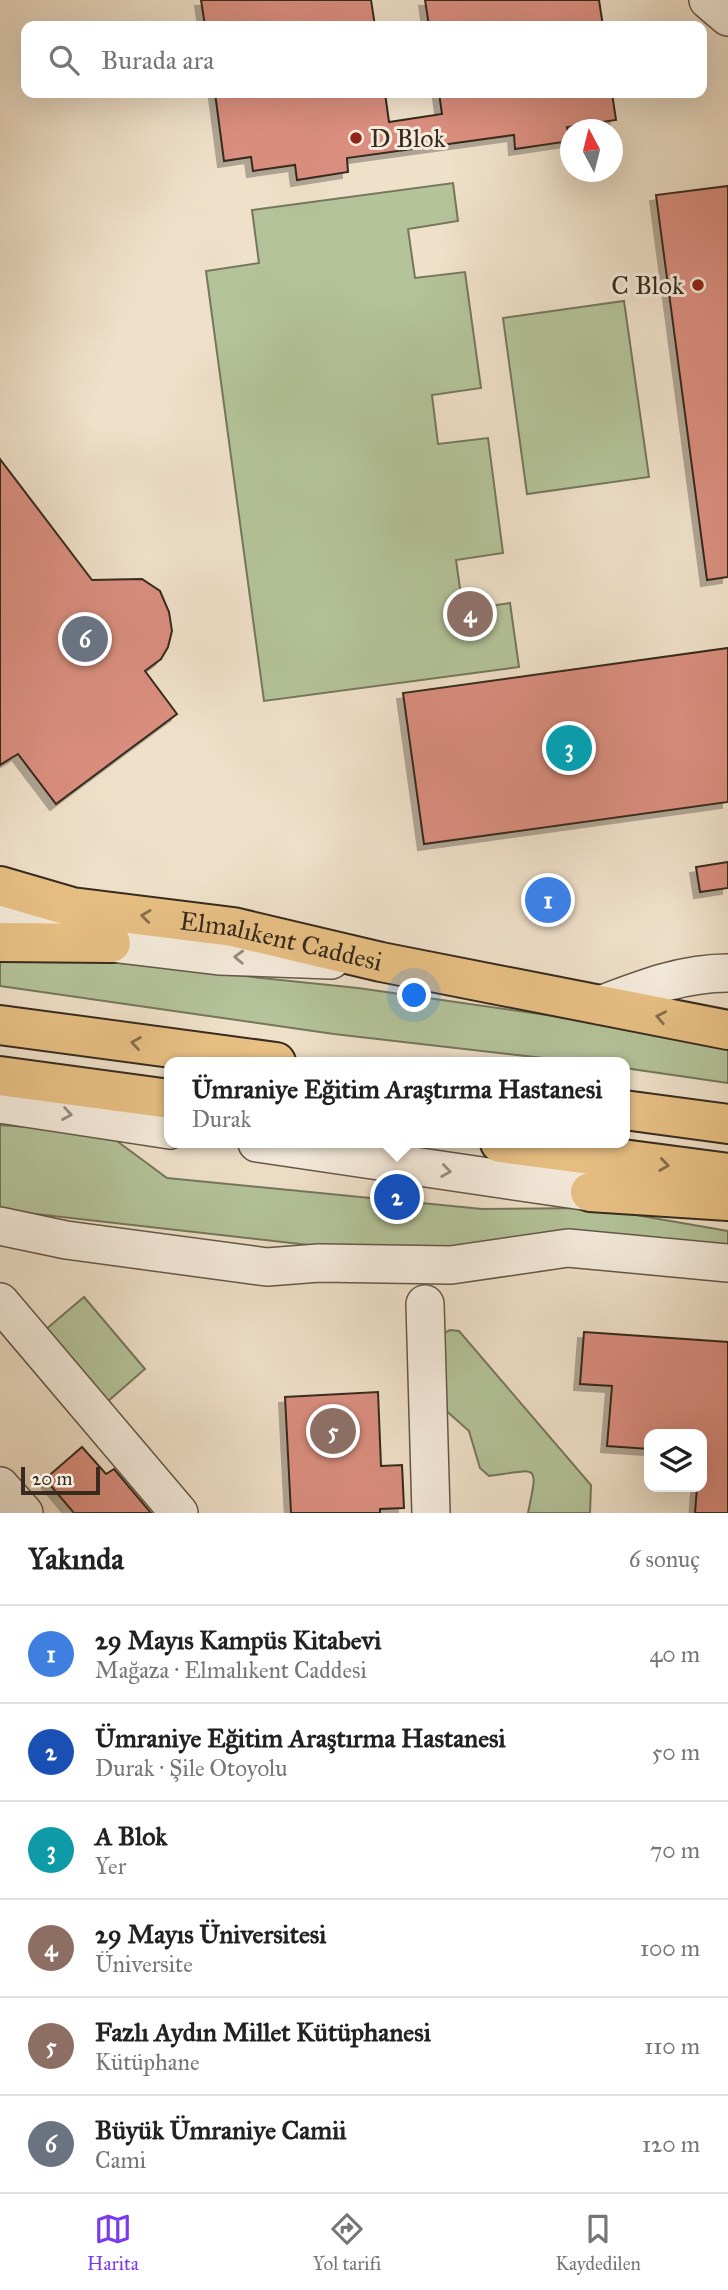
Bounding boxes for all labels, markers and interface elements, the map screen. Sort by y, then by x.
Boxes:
search box [21,21,707,98]
icon: search [45,41,83,79]
text: Burada ara [101,44,214,76]
north arrow [560,119,623,182]
place label: D Blok [370,122,446,154]
marker: D Blok [348,130,364,146]
place label: C Blok [611,269,685,301]
marker: C Blok [690,277,706,293]
pin: 4 [447,588,493,640]
pin: 6 [62,613,108,665]
pin: 3 [546,722,592,774]
pin: 1 [525,874,571,926]
street label: Elmalıkent Caddesi [178,905,386,978]
one-way arrow [140,909,152,924]
one-way arrow [233,949,244,964]
your location [397,978,431,1012]
one-way arrow [655,1011,667,1026]
one-way arrow [130,1036,142,1051]
popup [164,1057,630,1148]
text: Ümraniye Eğitim Araştırma Hastanesi [192,1073,602,1105]
text: Durak [192,1105,251,1133]
one-way arrow [62,1106,73,1121]
one-way arrow [659,1157,670,1172]
one-way arrow [440,1163,452,1178]
pin: 2 [374,1171,420,1223]
pin: 5 [310,1405,356,1457]
map controls [644,1429,707,1492]
button: layers [644,1429,707,1492]
scale bar [21,1464,100,1496]
text: 20 m [32,1467,73,1490]
text: Yakında [28,1541,124,1577]
text: 6 sonuç [629,1545,700,1573]
text: 29 Mayıs Kampüs Kitabevi [95,1624,381,1656]
text: 1 [46,1640,56,1668]
text: 40 m [650,1640,700,1668]
text: Mağaza · Elmalıkent Caddesi [95,1656,367,1684]
text: Ümraniye Eğitim Araştırma Hastanesi [95,1722,506,1754]
text: 2 [45,1738,57,1766]
text: 50 m [652,1738,700,1766]
text: Durak · Şile Otoyolu [95,1754,287,1782]
text: A Blok [95,1820,167,1852]
text: 3 [46,1836,56,1864]
text: 70 m [650,1836,700,1864]
text: Yer [95,1852,126,1880]
text: 29 Mayıs Üniversitesi [95,1918,326,1950]
text: 4 [45,1934,57,1962]
text: 100 m [640,1934,700,1962]
text: Üniversite [95,1950,193,1978]
text: Fazlı Aydın Millet Kütüphanesi [95,2016,431,2048]
text: 5 [46,2032,56,2060]
text: 110 m [644,2032,700,2060]
text: Kütüphane [95,2048,199,2076]
text: Büyük Ümraniye Camii [95,2114,346,2146]
text: 6 [45,2130,57,2158]
text: 120 m [642,2130,700,2158]
text: Cami [95,2146,146,2174]
tab: Harita [87,2210,139,2275]
tab: Yol tarifi [313,2210,381,2275]
tab: Kaydedilen [555,2210,641,2275]

